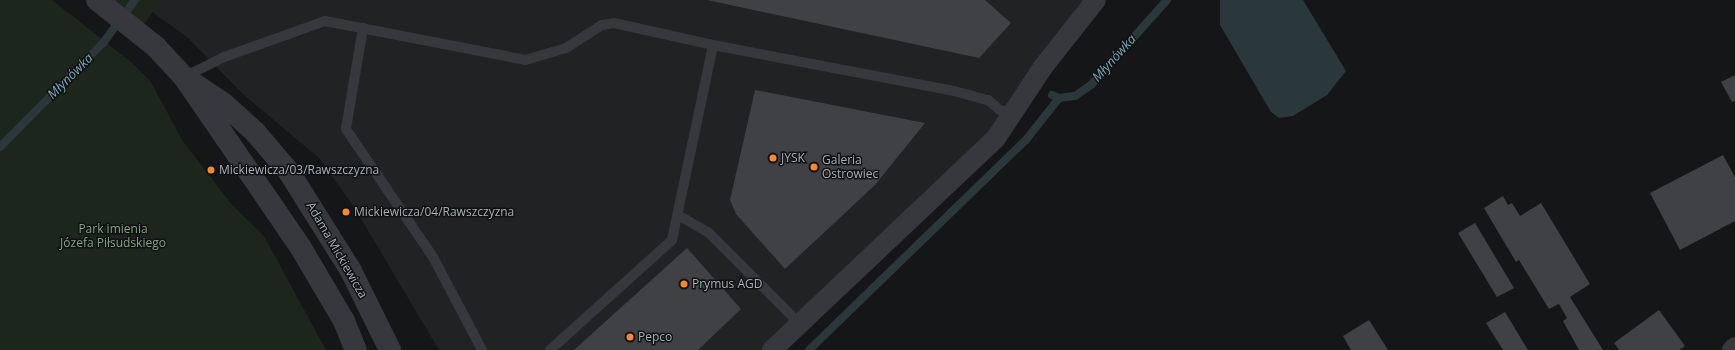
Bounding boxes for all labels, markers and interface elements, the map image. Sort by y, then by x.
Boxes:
water label: Młynówka [1089,31,1139,85]
water label: Młynówka [44,50,96,102]
place label: JYSK [781,151,805,165]
marker: JYSK [768,153,778,163]
place label: Galeria Ostrowiec [822,153,878,181]
marker: Galeria Ostrowiec [809,162,819,172]
place label: Mickiewicza/03/Rawszczyzna [219,163,379,177]
marker: Mickiewicza/03/Rawszczyzna [206,165,216,175]
street label: Adama Mickiewicza [304,199,370,301]
place label: Mickiewicza/04/Rawszczyzna [354,205,514,219]
marker: Mickiewicza/04/Rawszczyzna [341,207,351,217]
park label: Park imienia Józefa Piłsudskiego [60,222,166,250]
place label: Prymus AGD [692,277,762,291]
marker: Prymus AGD [679,279,689,289]
place label: Pepco [638,330,672,344]
marker: Pepco [625,332,635,342]

